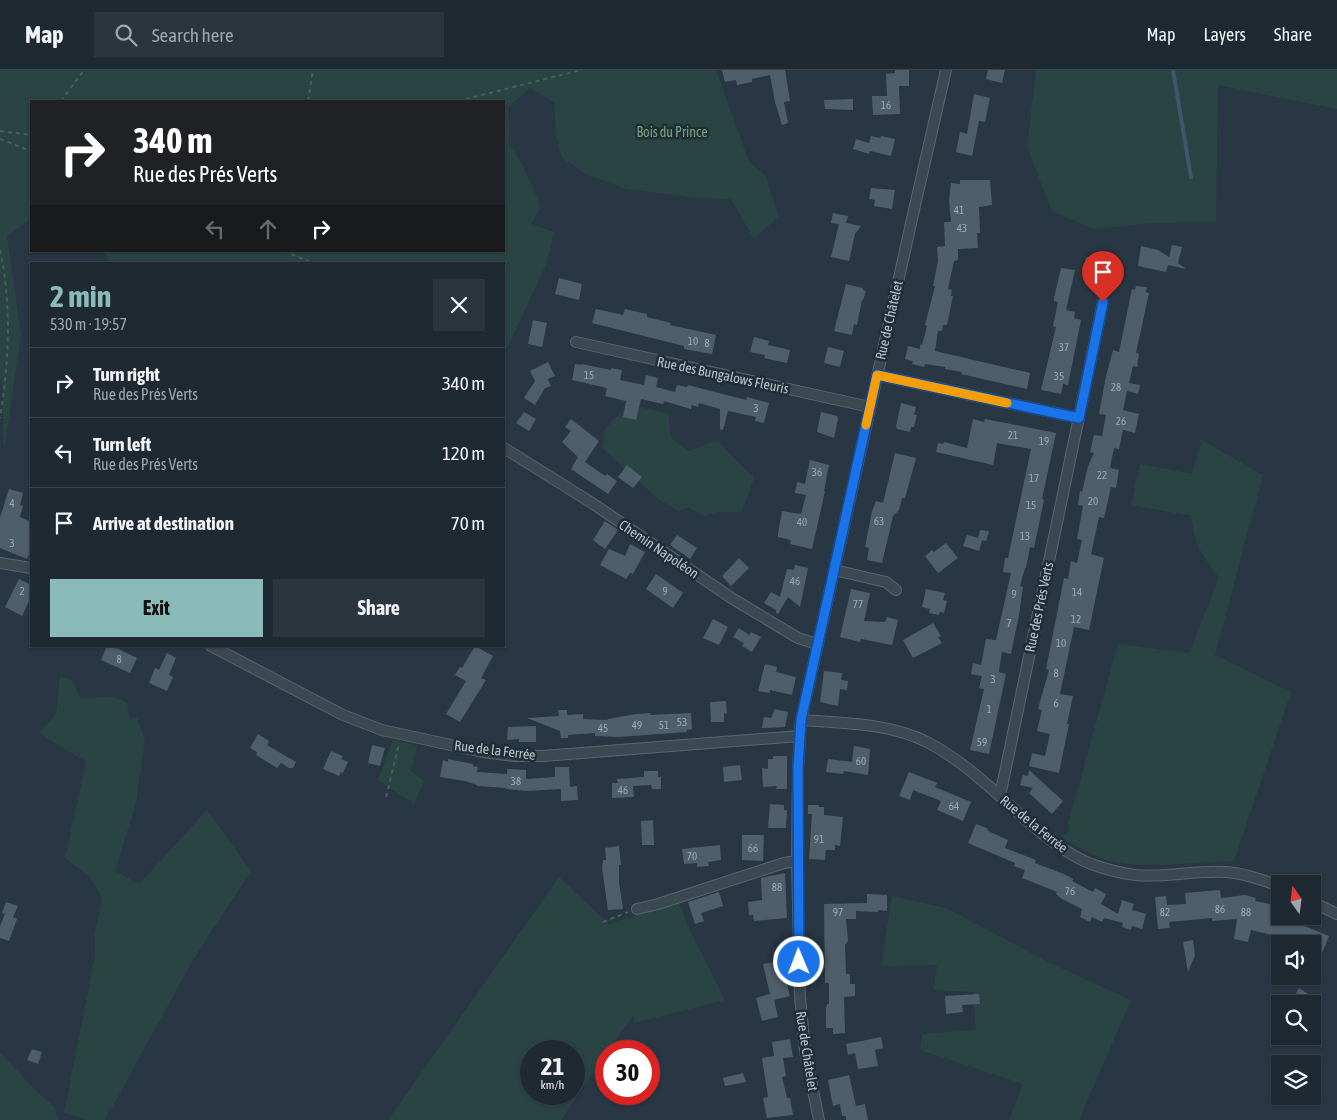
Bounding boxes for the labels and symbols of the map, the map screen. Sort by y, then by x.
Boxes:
house number: 16 [881,99,891,111]
park label: Bois du Prince [636,124,708,140]
house number: 41 [954,204,964,216]
house number: 43 [957,222,967,234]
pin [1082,251,1124,302]
street label: Rue de Châtelet [872,279,906,361]
house number: 10 [688,335,698,347]
house number: 8 [704,337,710,349]
house number: 37 [1059,341,1069,353]
street label: Rue des Bungalows Fleuris [656,353,790,397]
house number: 15 [584,369,594,381]
house number: 35 [1054,370,1064,382]
house number: 28 [1111,381,1121,393]
house number: 3 [753,402,759,414]
house number: 26 [1116,415,1126,427]
house number: 21 [1008,429,1018,441]
house number: 19 [1039,435,1049,447]
house number: 36 [812,466,822,478]
house number: 22 [1097,469,1107,481]
house number: 17 [1029,472,1039,484]
house number: 20 [1088,495,1098,507]
house number: 4 [9,497,15,509]
house number: 15 [1026,499,1036,511]
house number: 63 [874,515,884,527]
street label: Chemin Napoléon [616,516,702,582]
house number: 40 [797,516,807,528]
house number: 13 [1020,530,1030,542]
house number: 3 [9,537,15,549]
street label: Rue des Prés Verts [1022,560,1056,654]
house number: 46 [790,575,800,587]
house number: 2 [19,585,25,597]
house number: 9 [662,585,668,597]
house number: 14 [1072,586,1082,598]
house number: 9 [1011,588,1017,600]
house number: 77 [853,598,863,610]
house number: 12 [1071,613,1081,625]
house number: 7 [1006,617,1012,629]
house number: 10 [1056,637,1066,649]
house number: 8 [116,653,122,665]
house number: 8 [1053,667,1059,679]
house number: 3 [990,673,996,685]
house number: 6 [1053,697,1059,709]
house number: 1 [986,703,992,715]
house number: 53 [677,716,687,728]
house number: 49 [632,719,642,731]
house number: 51 [659,719,669,731]
house number: 45 [598,722,608,734]
house number: 59 [977,736,987,748]
street label: Rue de la Ferrée [453,737,537,763]
house number: 60 [856,755,866,767]
house number: 38 [511,775,521,787]
house number: 46 [618,784,628,796]
street label: Rue de la Ferrée [997,792,1071,856]
house number: 64 [949,800,959,812]
house number: 91 [814,833,824,845]
house number: 66 [748,842,758,854]
house number: 70 [687,850,697,862]
north arrow [1271,875,1321,925]
house number: 88 [772,881,782,893]
house number: 76 [1065,885,1075,897]
house number: 86 [1215,903,1225,915]
house number: 97 [833,906,843,918]
house number: 82 [1160,906,1170,918]
house number: 88 [1241,906,1251,918]
position arrow [772,935,824,987]
street label: Rue de Châtelet [793,1010,821,1092]
speed limit sign: 30 [595,1040,660,1105]

